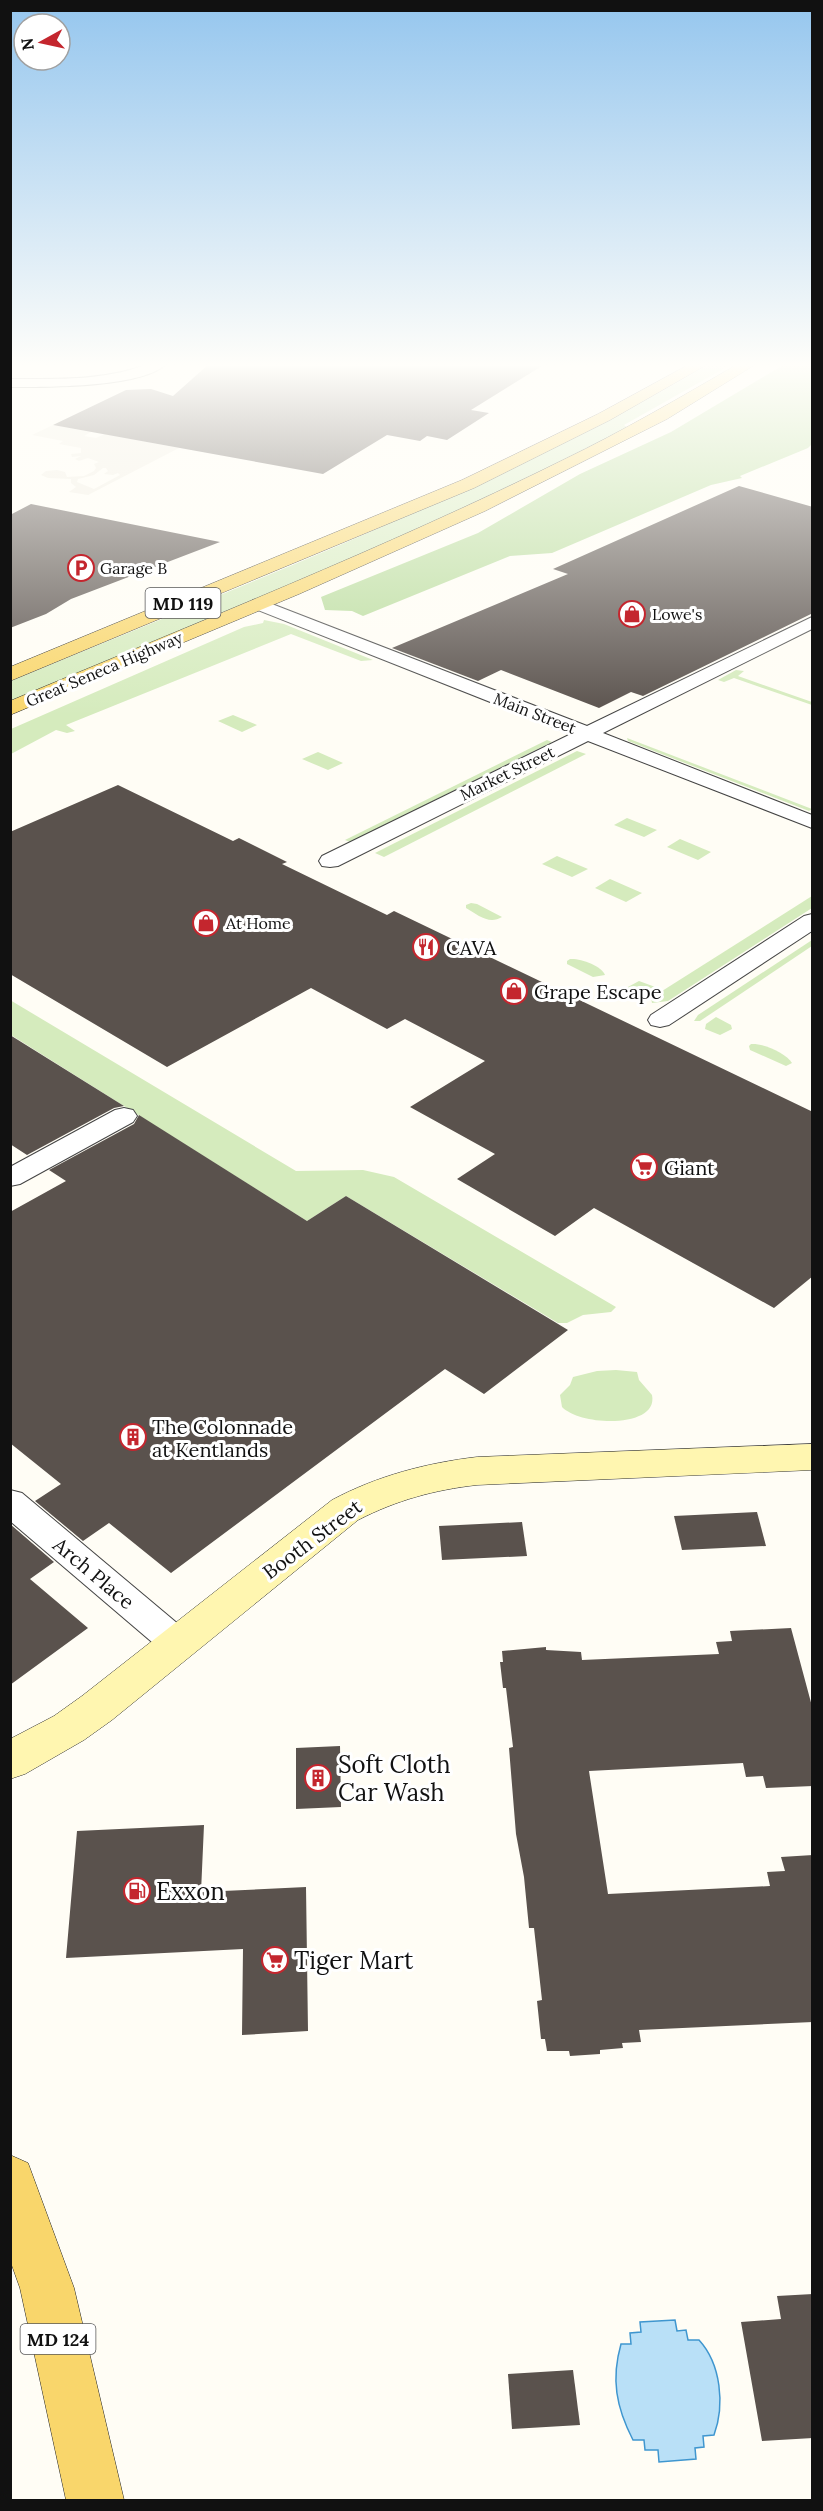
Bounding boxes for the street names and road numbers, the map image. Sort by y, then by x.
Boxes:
road number: MD 119 [146,588,220,618]
street label: Great Seneca Highway [23,627,186,711]
street label: Main Street [491,688,580,738]
street label: Market Street [457,741,558,804]
street label: Booth Street [258,1494,367,1584]
street label: Arch Place [48,1531,140,1614]
road number: MD 124 [20,2324,96,2354]

